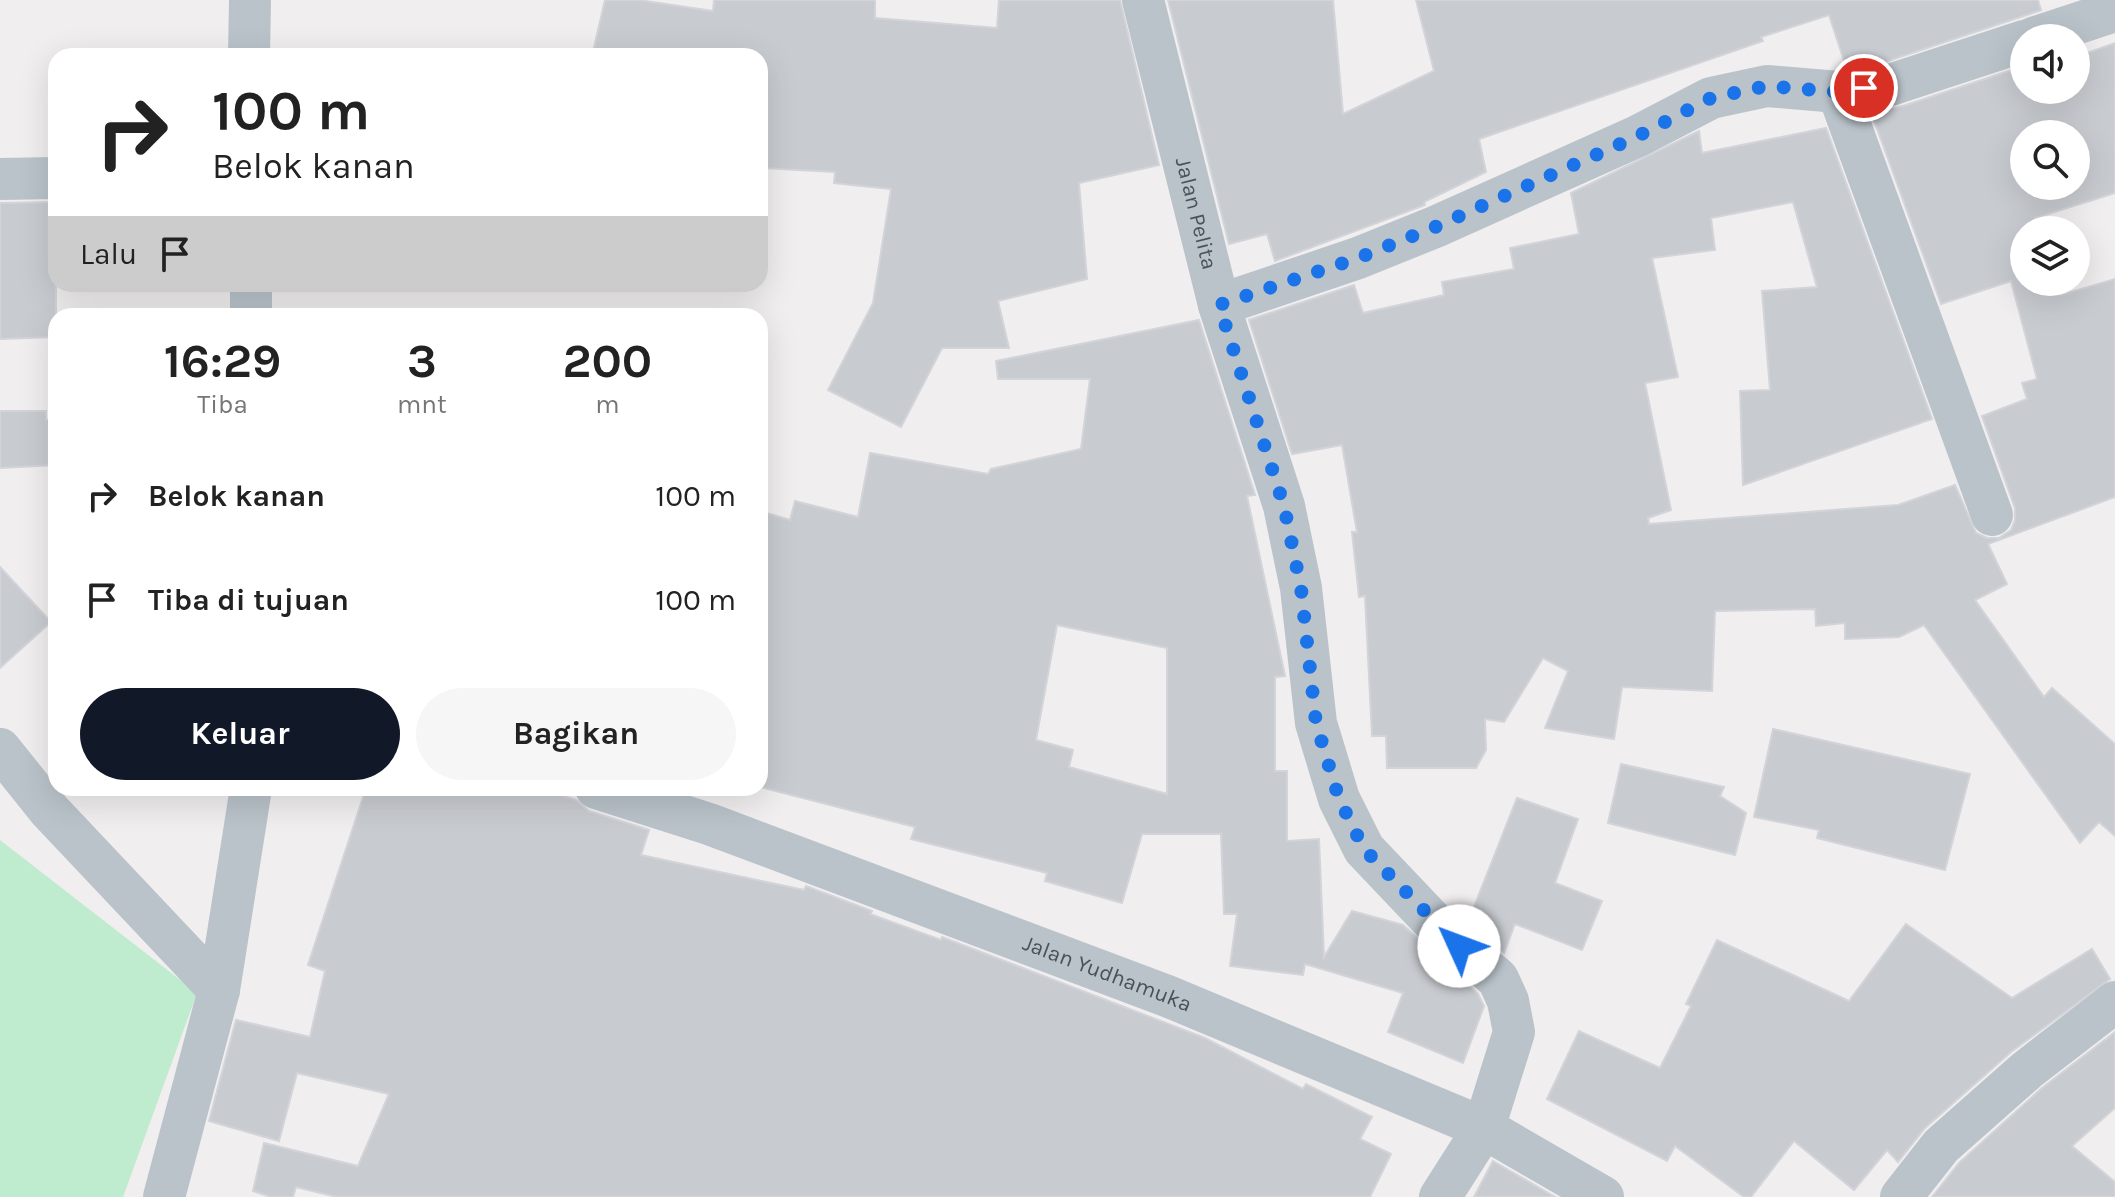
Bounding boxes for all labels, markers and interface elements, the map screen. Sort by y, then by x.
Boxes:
map controls [2010,24,2090,296]
button: sound [2010,24,2090,104]
pin [1830,54,1898,122]
icon: arrive [1842,66,1886,110]
text: 100 m [212,78,370,143]
icon: right [80,80,184,184]
button: search [2010,120,2090,200]
text: Belok kanan [212,145,415,187]
street label: Jalan Pelita [1170,155,1223,272]
button: layers [2010,216,2090,296]
icon: arrive [153,232,197,276]
text: Lalu [80,236,137,272]
text: 16:29 [164,333,281,389]
text: 3 [407,333,437,389]
text: 200 [562,333,652,389]
text: Tiba [197,389,248,420]
text: mnt [397,389,447,420]
text: m [595,389,620,420]
icon: right [80,474,124,518]
text: Belok kanan [148,478,325,514]
text: 100 m [655,478,736,514]
icon: arrive [80,578,124,622]
text: Tiba di tujuan [148,582,349,618]
text: 100 m [655,582,736,618]
button: Keluar [80,688,400,780]
button: Bagikan [416,688,736,780]
position arrow [1417,904,1501,988]
street label: Jalan Yudhamuka [1019,930,1196,1018]

